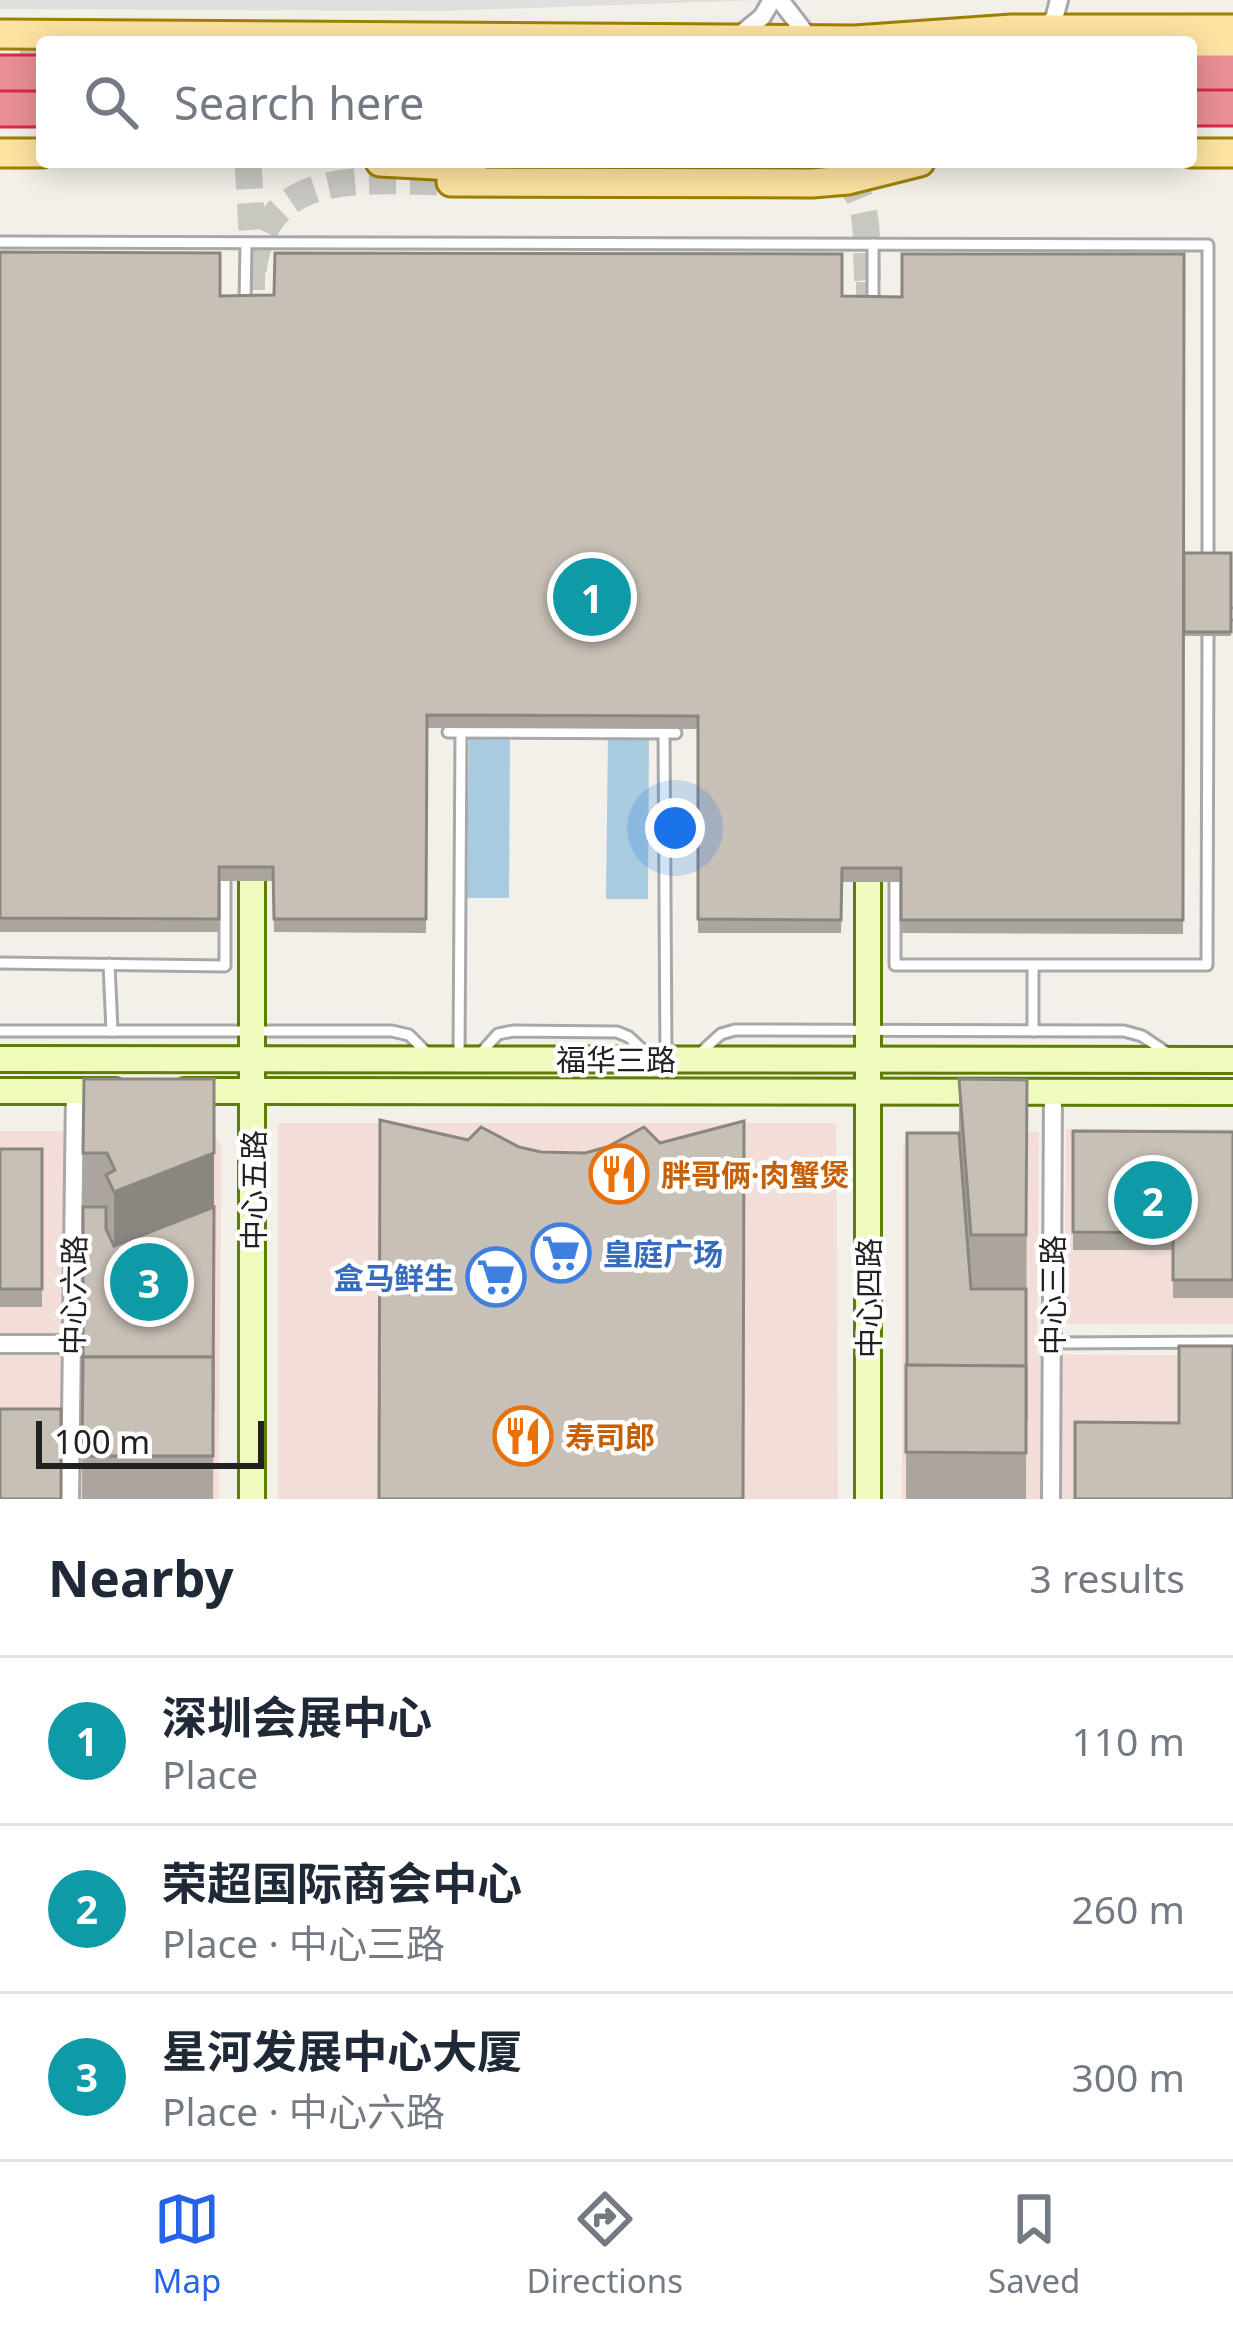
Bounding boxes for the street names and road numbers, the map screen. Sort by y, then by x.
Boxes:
street label: 福华三路 [556,1039,676,1080]
street label: 中心五路 [233,1130,274,1250]
street label: 中心六路 [51,1235,95,1355]
street label: 中心三路 [1032,1235,1073,1355]
street label: 中心四路 [848,1238,889,1358]

